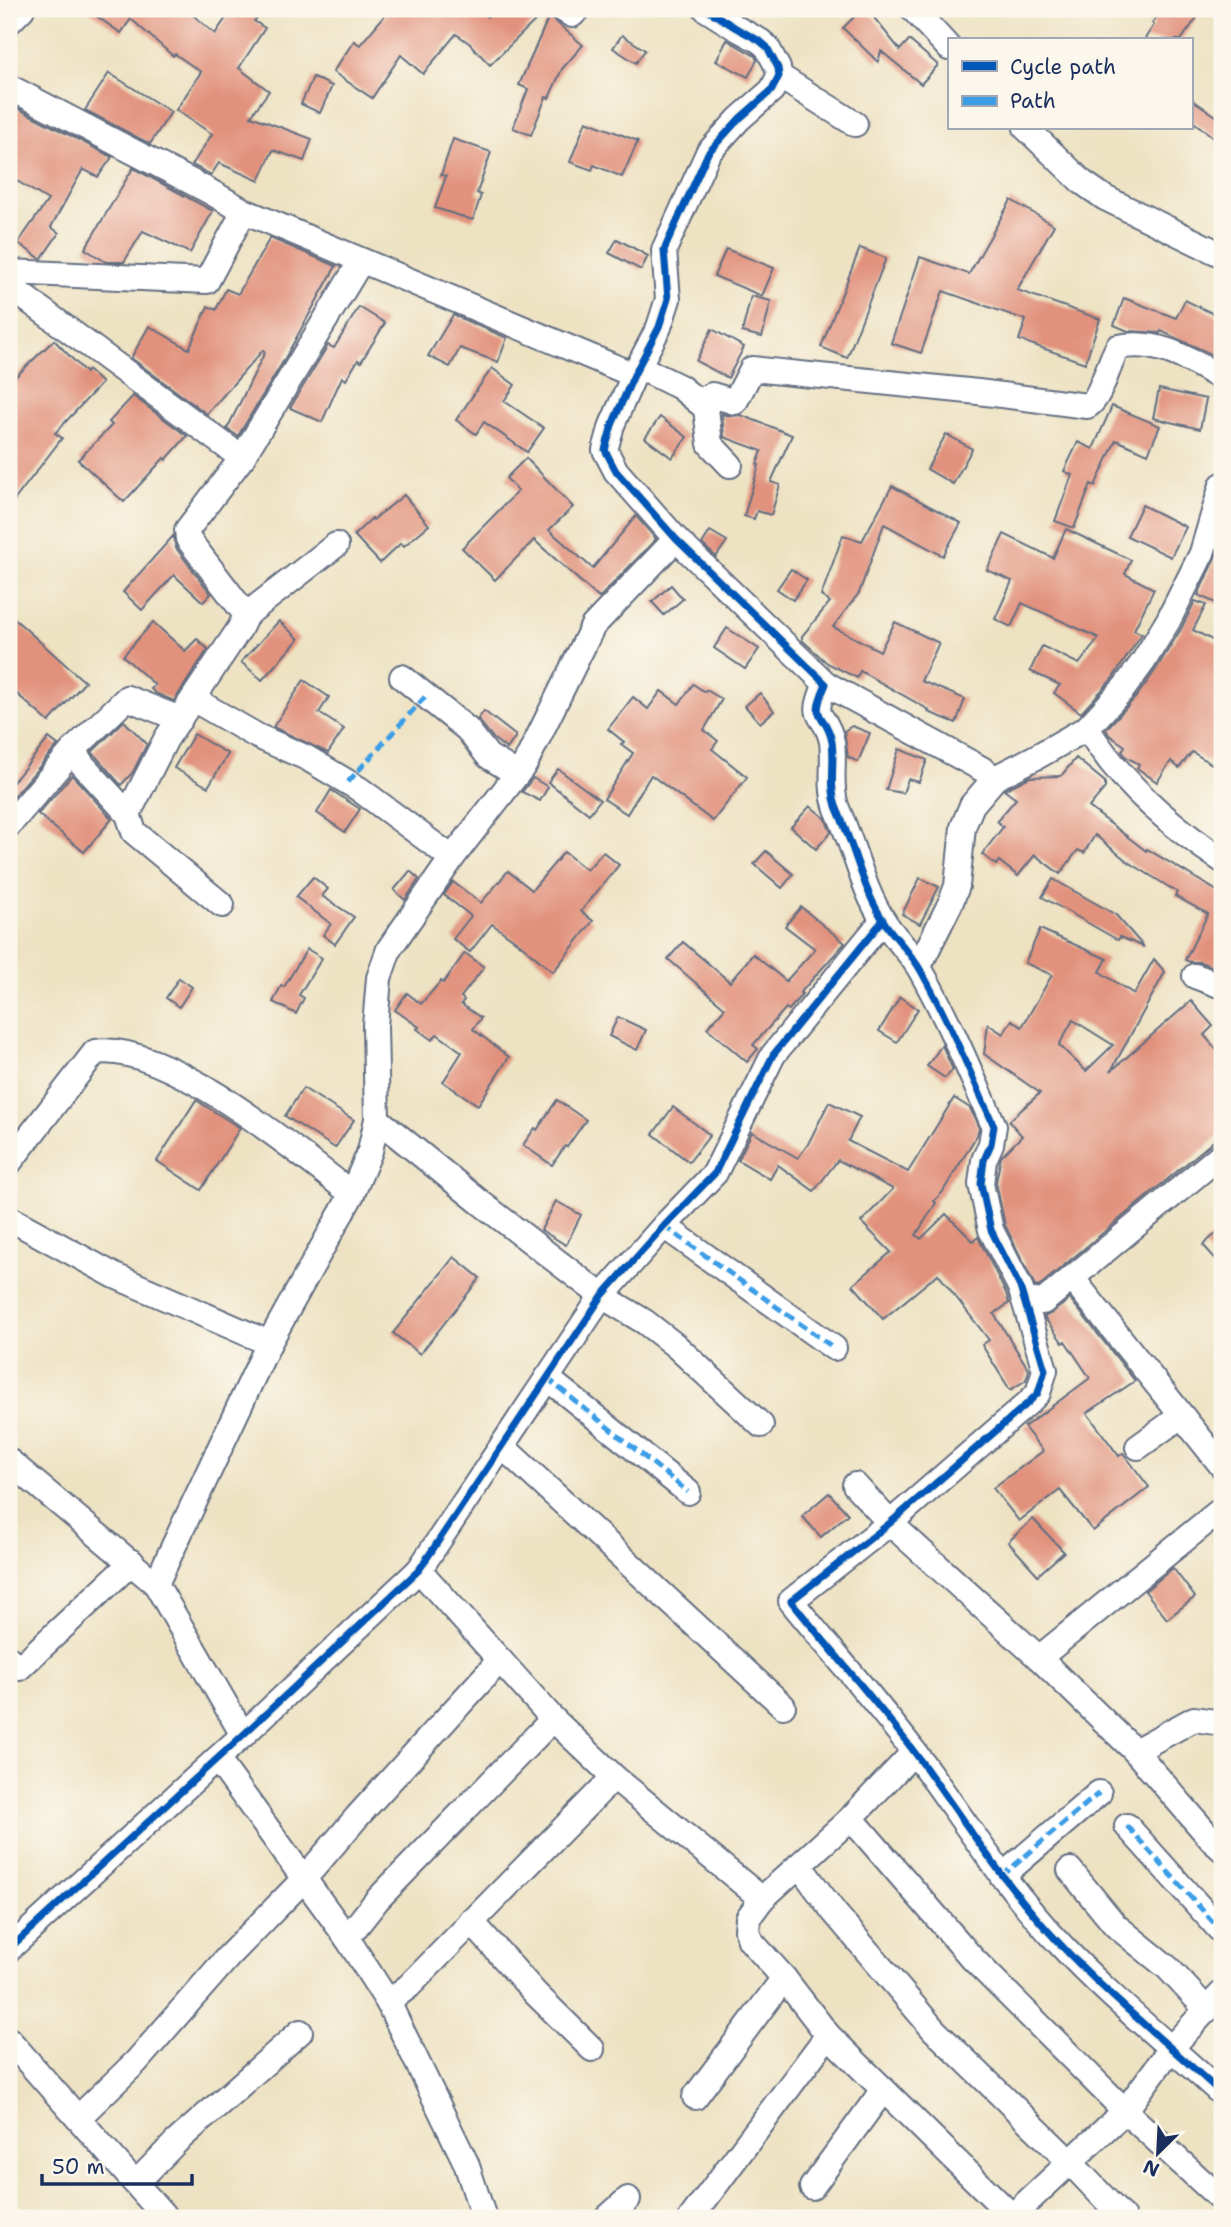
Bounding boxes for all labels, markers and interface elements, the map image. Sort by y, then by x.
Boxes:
legend [948,38,1192,130]
text: Cycle path [1010,53,1116,81]
text: Path [1010,87,1056,115]
north arrow [1122,2118,1192,2188]
scale bar [42,2143,192,2187]
text: 50 m [52,2153,105,2181]
text: N [1139,2154,1163,2183]

